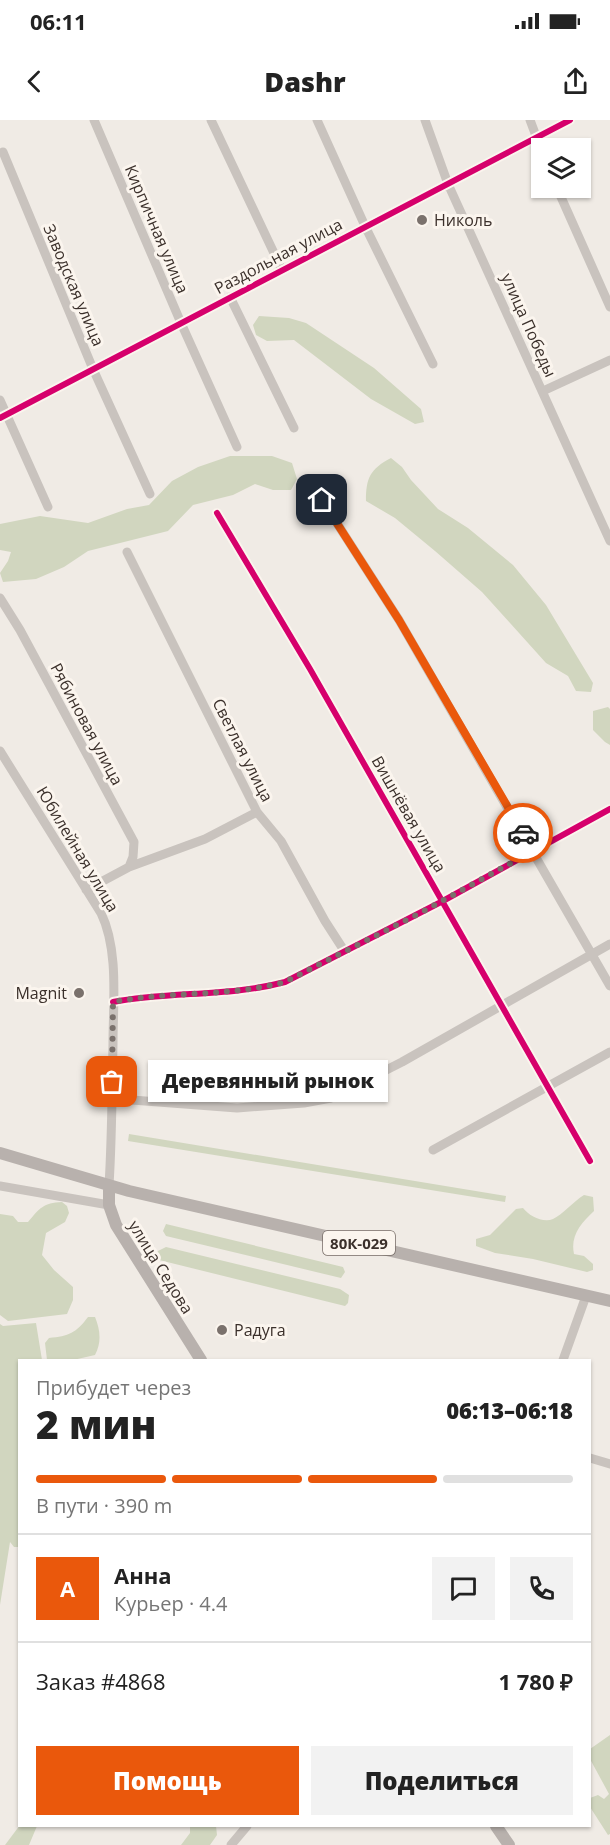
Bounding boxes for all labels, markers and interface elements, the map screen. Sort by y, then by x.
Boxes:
text: 06:11 [30,6,87,36]
text: Dashr [264,63,346,100]
icon: back [18,65,51,98]
icon: share [559,65,592,98]
map controls [531,138,591,198]
button: layers [531,138,591,198]
street label: Кирпичная улица [120,161,194,297]
place label: Николь [434,209,492,231]
street label: Раздольная улица [210,213,346,299]
marker: Николь [415,213,429,227]
street label: Заводская улица [38,221,110,349]
street label: улица Победы [496,270,562,380]
pin [296,474,347,525]
icon: home [305,483,338,516]
street label: Рябиновая улица [46,659,128,789]
street label: Светлая улица [208,695,278,805]
street label: Вишнёвая улица [367,752,451,876]
street label: Юбилейная улица [32,782,124,916]
courier [493,803,553,863]
icon: car [507,817,540,850]
place label: Magnit [15,982,67,1004]
marker: Magnit [72,986,86,1000]
pin [86,1056,137,1107]
callout: Деревянный рынок [148,1061,388,1103]
icon: bag [95,1065,128,1098]
text: Деревянный рынок [162,1067,374,1094]
street label: улица Седова [123,1216,199,1318]
road number: 80К-029 [323,1231,395,1255]
place label: Радуга [234,1319,286,1341]
marker: Радуга [215,1323,229,1337]
text: Прибудет через [36,1374,191,1401]
text: 06:13–06:18 [446,1395,573,1425]
text: 2 мин [36,1397,156,1450]
text: В пути · 390 m [36,1492,172,1519]
button: chat [432,1557,495,1620]
button: phone [510,1557,573,1620]
text: Анна [114,1560,172,1590]
text: А [60,1573,75,1603]
text: Курьер · 4.4 [114,1590,228,1617]
text: Заказ #4868 [36,1666,166,1696]
text: 1 780 ₽ [498,1666,573,1696]
button: Помощь [36,1746,299,1815]
button: Поделиться [311,1746,573,1815]

